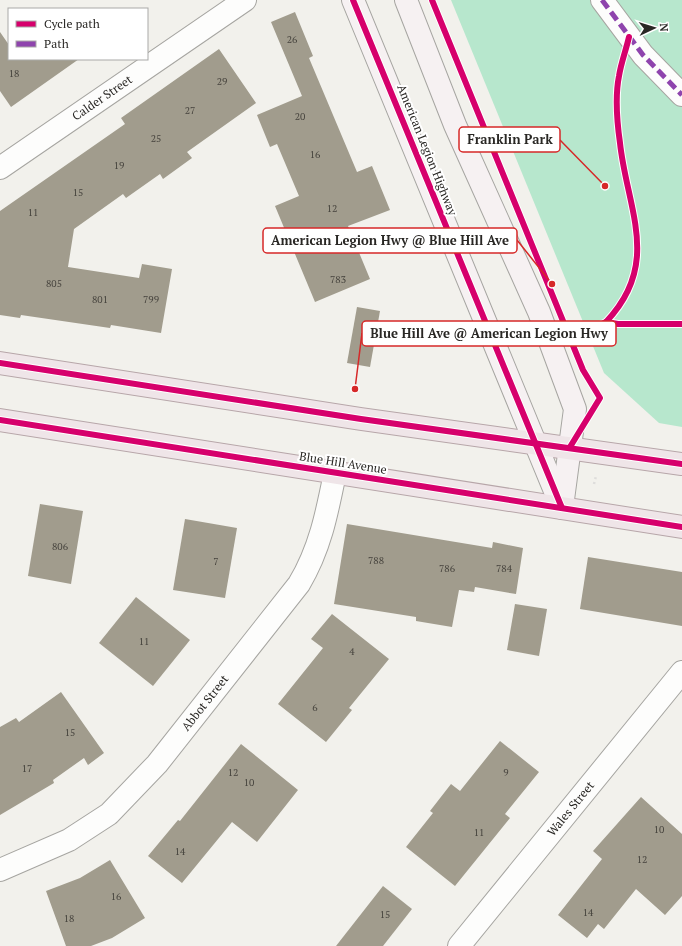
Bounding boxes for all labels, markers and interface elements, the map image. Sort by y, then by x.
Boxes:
legend [8,8,148,60]
north arrow [634,8,674,48]
text: Cycle path [44,16,100,31]
text: N [657,23,671,33]
house number: 26 [287,33,298,46]
text: Path [44,36,69,51]
house number: 18 [9,67,19,80]
street label: Calder Street [69,71,135,123]
house number: 29 [217,75,227,88]
street label: American Legion Highway [394,82,461,219]
house number: 27 [185,104,195,117]
house number: 20 [295,110,305,123]
callout: Franklin Park [459,127,560,152]
text: Franklin Park [467,130,553,148]
house number: 25 [151,132,161,145]
house number: 16 [310,148,321,161]
house number: 19 [114,159,124,172]
house number: 15 [73,186,83,199]
house number: 12 [327,202,337,215]
house number: 11 [28,206,38,219]
callout: American Legion Hwy @ Blue Hill Ave [263,228,517,253]
text: American Legion Hwy @ Blue Hill Ave [271,231,509,249]
house number: 783 [330,273,346,286]
house number: 805 [46,277,62,290]
house number: 801 [92,293,108,306]
house number: 799 [143,293,159,306]
callout: Blue Hill Ave @ American Legion Hwy [362,321,616,346]
text: Blue Hill Ave @ American Legion Hwy [370,324,609,342]
street label: Blue Hill Avenue [298,448,388,477]
house number: 806 [52,540,69,553]
house number: 788 [368,554,384,567]
house number: 7 [213,555,219,568]
house number: 786 [439,562,456,575]
house number: 784 [496,562,513,575]
house number: 11 [139,635,149,648]
house number: 4 [349,645,355,658]
street label: Abbot Street [178,671,232,734]
house number: 6 [312,701,318,714]
house number: 15 [65,726,75,739]
house number: 17 [22,762,32,775]
house number: 12 [228,766,238,779]
house number: 9 [503,766,509,779]
house number: 10 [244,776,254,789]
street label: Wales Street [544,778,597,839]
house number: 10 [654,823,664,836]
house number: 11 [474,826,484,839]
house number: 14 [175,845,186,858]
house number: 12 [637,853,647,866]
house number: 16 [111,890,122,903]
house number: 14 [583,906,594,919]
house number: 15 [380,908,390,921]
house number: 18 [64,912,74,925]

